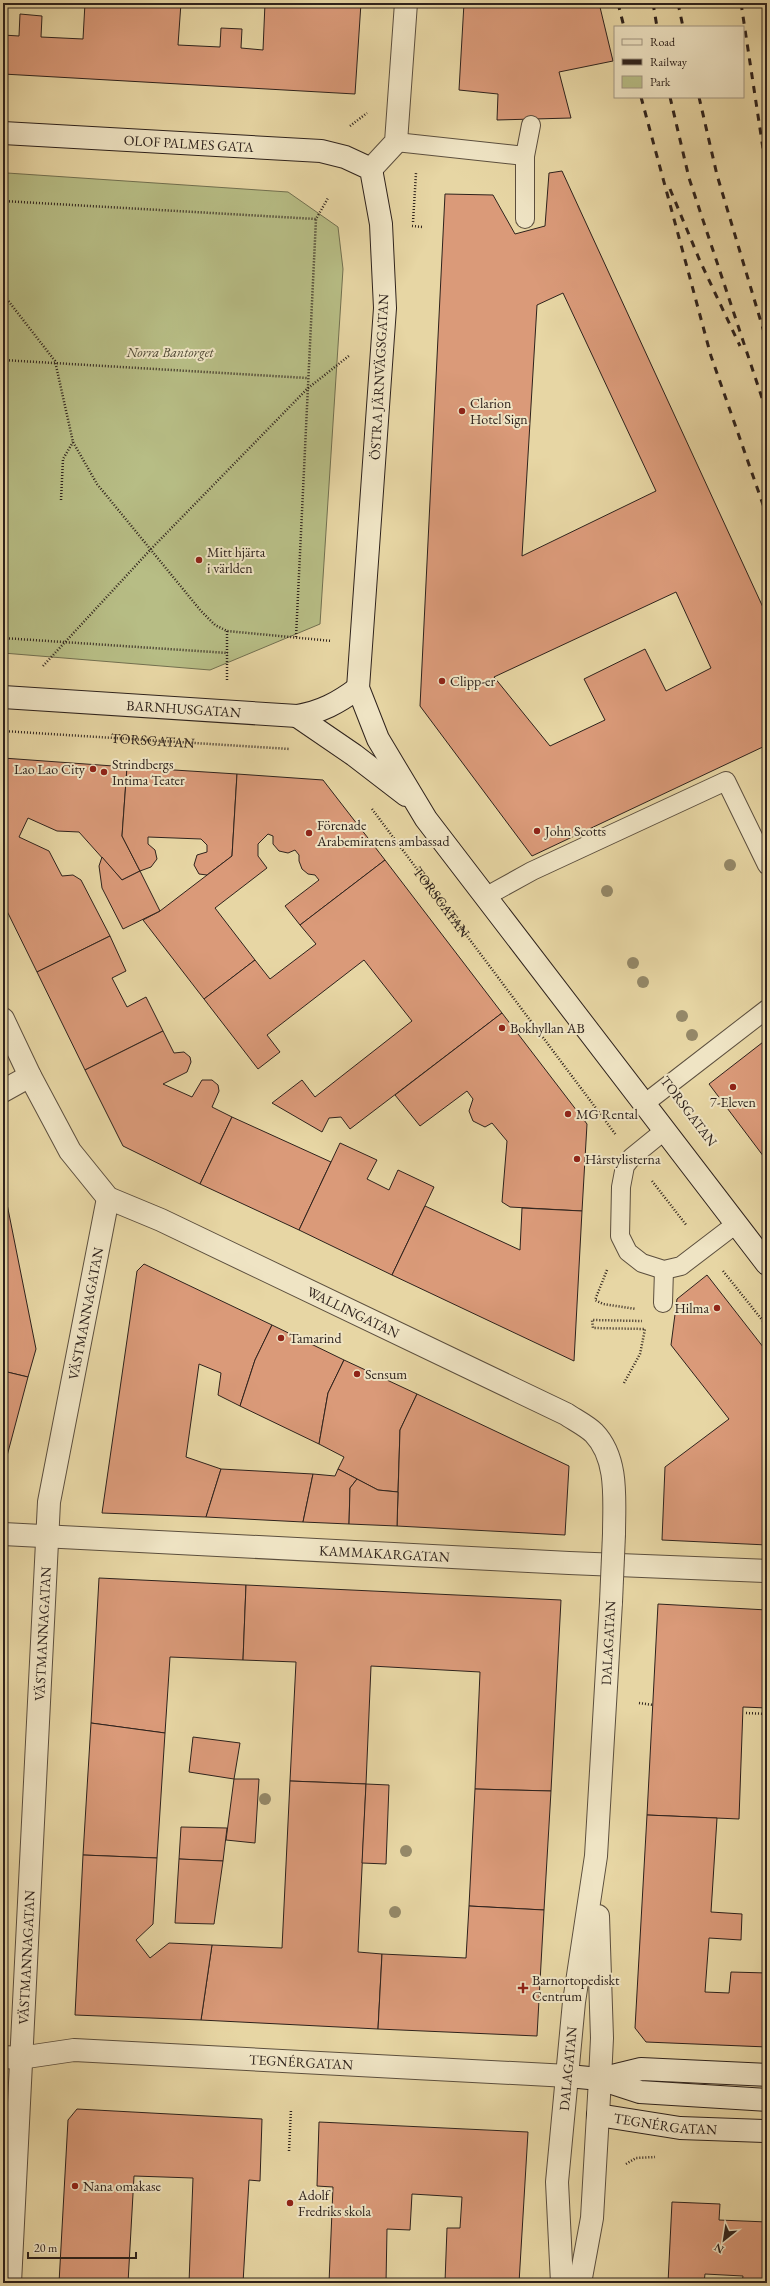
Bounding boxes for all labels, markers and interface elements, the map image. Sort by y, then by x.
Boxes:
legend [614,26,744,98]
text: Road [650,34,676,50]
text: Railway [650,54,688,70]
text: Park [650,74,671,90]
street label: OLOF PALMES GATA [123,131,255,156]
street label: ÖSTRA JÄRNVÄGSGATAN [366,294,392,460]
park label: Norra Bantorget [125,343,215,361]
place label: Clarion Hotel Sign [470,394,528,428]
marker: Clarion Hotel Sign [457,406,467,416]
place label: Mitt hjärta i världen [207,543,266,577]
marker: Mitt hjärta i världen [194,555,204,565]
place label: Clipp-er [450,672,496,690]
marker: Clipp-er [437,676,447,686]
street label: BARNHUSGATAN [126,696,241,721]
street label: TORSGATAN [110,729,195,752]
place label: Strindbergs Intima Teater [112,755,185,789]
place label: Lao Lao City [14,760,86,778]
marker: Lao Lao City [88,764,98,774]
marker: Strindbergs Intima Teater [99,767,109,777]
place label: Förenade Arabemiratens ambassad [316,816,450,850]
place label: John Scotts [544,822,607,840]
marker: John Scotts [532,826,542,836]
marker: Förenade Arabemiratens ambassad [304,828,314,838]
street label: TORSGATAN [409,863,474,941]
place label: Bokhyllan AB [510,1019,585,1037]
marker: Bokhyllan AB [497,1023,507,1033]
street label: TORSGATAN [657,1072,721,1150]
marker: 7-Eleven [728,1082,738,1092]
place label: 7-Eleven [710,1093,757,1111]
place label: MG Rental [576,1105,638,1123]
marker: MG Rental [563,1109,573,1119]
place label: Hårstylisterna [585,1150,661,1168]
marker: Hårstylisterna [572,1154,582,1164]
street label: VÄSTMANNAGATAN [64,1246,107,1381]
street label: WALLINGATAN [304,1282,402,1342]
place label: Hilma [674,1299,709,1317]
marker: Hilma [712,1303,722,1313]
place label: Tamarind [289,1329,342,1347]
marker: Tamarind [276,1333,286,1343]
place label: Sensum [365,1365,407,1383]
marker: Sensum [352,1369,362,1379]
street label: KAMMAKARGATAN [319,1541,450,1566]
street label: VÄSTMANNAGATAN [30,1566,55,1701]
street label: DALAGATAN [597,1600,619,1686]
street label: VÄSTMANNAGATAN [14,1890,39,2025]
place label: Barnortopediskt Centrum [532,1971,620,2005]
marker: Barnortopediskt Centrum [517,1982,529,1994]
street label: DALAGATAN [555,2026,581,2112]
street label: TEGNÉRGATAN [249,2050,354,2074]
street label: TEGNÉRGATAN [612,2109,717,2138]
place label: Nana omakase [83,2177,162,2195]
marker: Nana omakase [70,2181,80,2191]
place label: Adolf Fredriks skola [297,2186,371,2220]
marker: Adolf Fredriks skola [285,2198,295,2208]
north arrow [704,2220,744,2260]
scale bar [28,2234,136,2260]
text: 20 m [34,2240,58,2256]
text: N [712,2240,726,2257]

